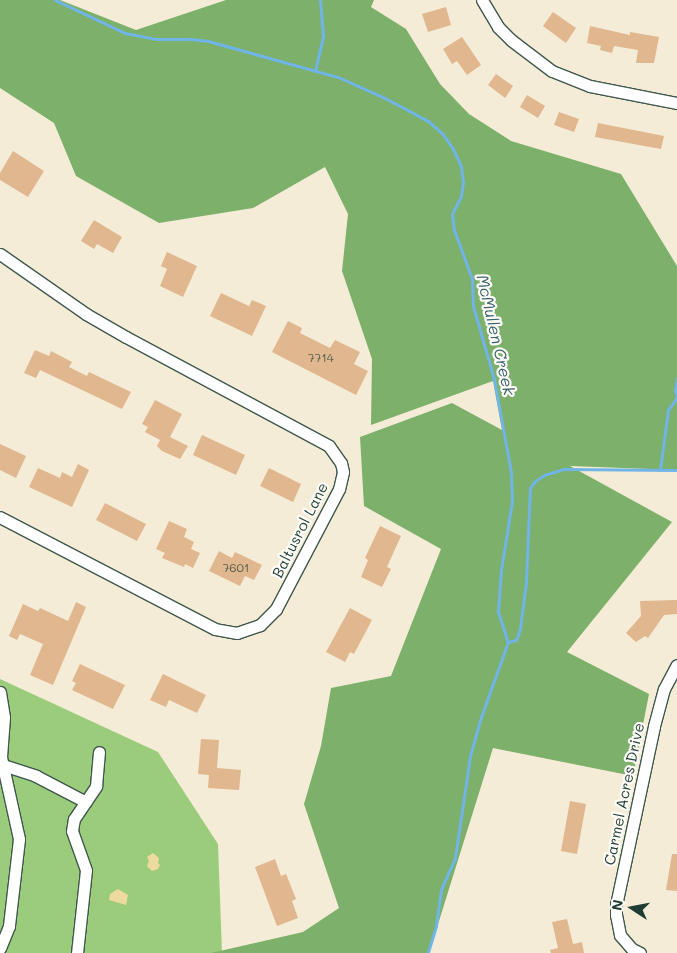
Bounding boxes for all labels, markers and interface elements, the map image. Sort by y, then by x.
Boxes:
water label: McMullen Creek [473,273,519,397]
house number: 7714 [308,351,334,365]
street label: Baltusrol Lane [268,479,332,581]
house number: 7601 [223,561,249,575]
street label: Carmel Acres Drive [600,721,648,867]
north arrow [607,883,657,933]
text: N [606,898,627,912]

